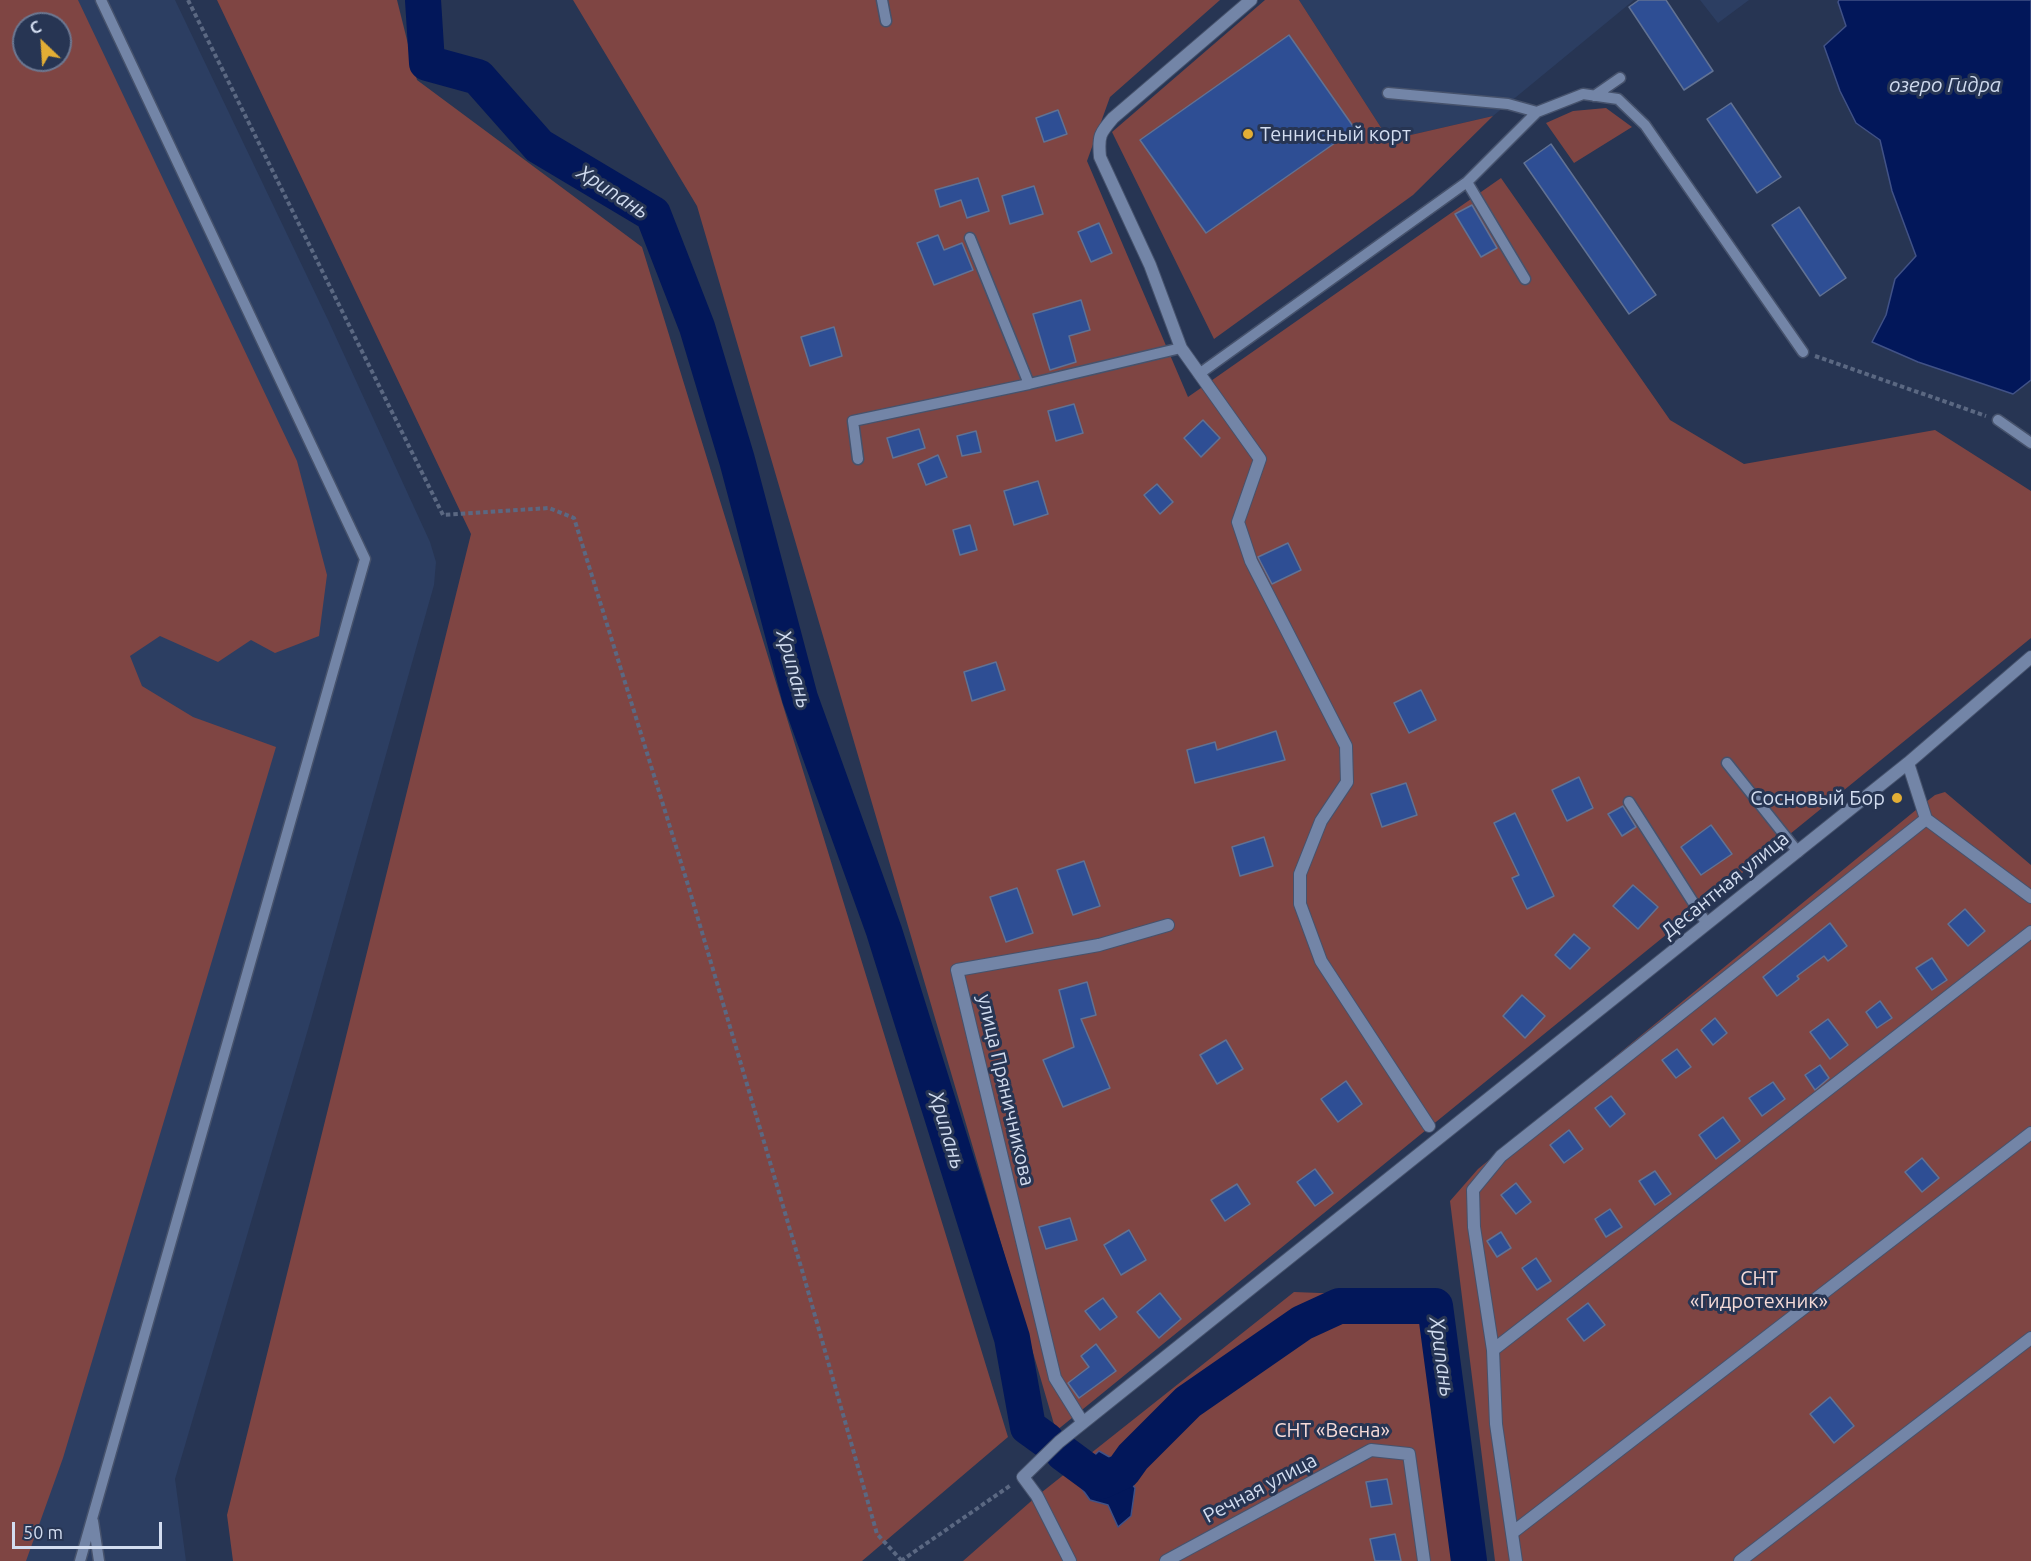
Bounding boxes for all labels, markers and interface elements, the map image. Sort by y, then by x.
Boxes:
north arrow [12,12,72,72]
text: С [27,17,44,38]
water label: озеро Гидра [1889,72,2001,98]
place label: Теннисный корт [1260,122,1411,146]
marker: Теннисный корт [1241,127,1255,141]
water label: Хрипань [573,160,653,224]
water label: Хрипань [771,627,817,711]
place label: Сосновый Бор [1750,786,1885,810]
marker: Сосновый Бор [1890,791,1904,805]
street label: Десантная улица [1656,826,1794,944]
street label: улица Пряничникова [972,992,1040,1188]
water label: Хрипань [923,1088,971,1172]
park label: СНТ «Гидротехник» [1690,1266,1828,1313]
water label: Хрипань [1424,1316,1460,1398]
park label: СНТ «Весна» [1274,1418,1390,1442]
street label: Речная улица [1199,1448,1321,1528]
scale bar [15,1510,165,1548]
text: 50 m [23,1522,63,1542]

